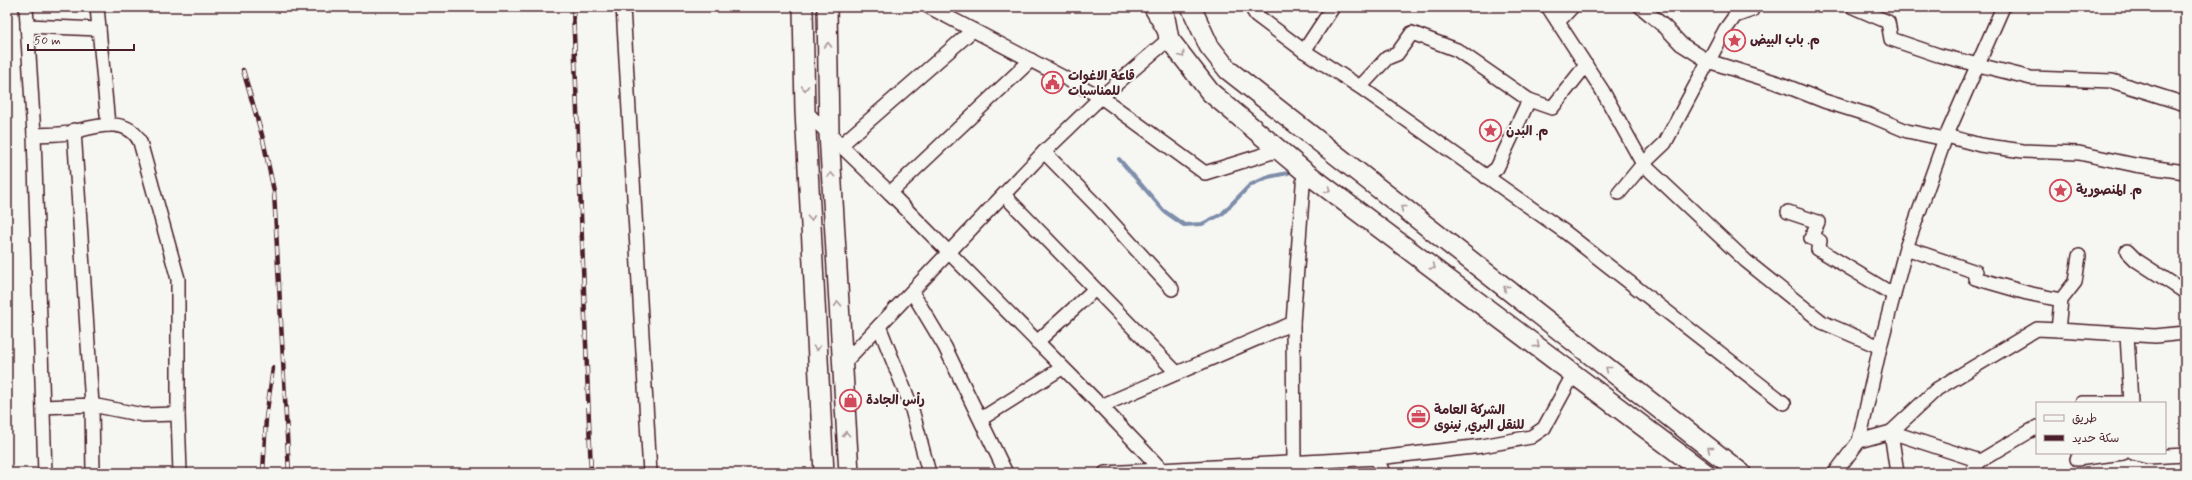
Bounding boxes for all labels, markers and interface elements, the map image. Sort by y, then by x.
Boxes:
scale bar [28,26,134,52]
place icon: م. باب البيض [1721,27,1747,53]
place label: م. باب البيض [1750,32,1820,50]
text: 50 m [34,33,61,49]
one-way arrow [824,42,832,48]
one-way arrow [1177,51,1184,58]
place label: قاعة الاغوات للمناسبات [1068,68,1135,100]
public building icon: قاعة الاغوات للمناسبات [1039,70,1065,96]
one-way arrow [801,85,809,91]
place icon: م. البدن [1478,118,1504,144]
place label: م. البدن [1506,123,1549,141]
one-way arrow [827,172,835,178]
place icon: م. المنصورية [2048,177,2074,203]
place label: م. المنصورية [2076,182,2142,200]
one-way arrow [1324,185,1331,192]
one-way arrow [1401,206,1408,213]
one-way arrow [806,215,815,221]
one-way arrow [1428,263,1435,270]
one-way arrow [1503,286,1510,293]
one-way arrow [833,301,842,307]
one-way arrow [1532,340,1539,347]
one-way arrow [813,345,822,351]
one-way arrow [1605,366,1612,373]
shop icon: رأس الجادة [837,387,863,413]
place label: رأس الجادة [866,391,925,409]
place label: الشركة العامة للنقل البري, نينوى [1434,402,1525,435]
legend [2036,402,2166,454]
office icon: الشركة العامة للنقل البري, نينوى [1406,404,1432,430]
text: طريق [2072,411,2097,427]
one-way arrow [841,431,850,437]
text: سكة حديد [2072,431,2119,447]
one-way arrow [1708,447,1715,454]

